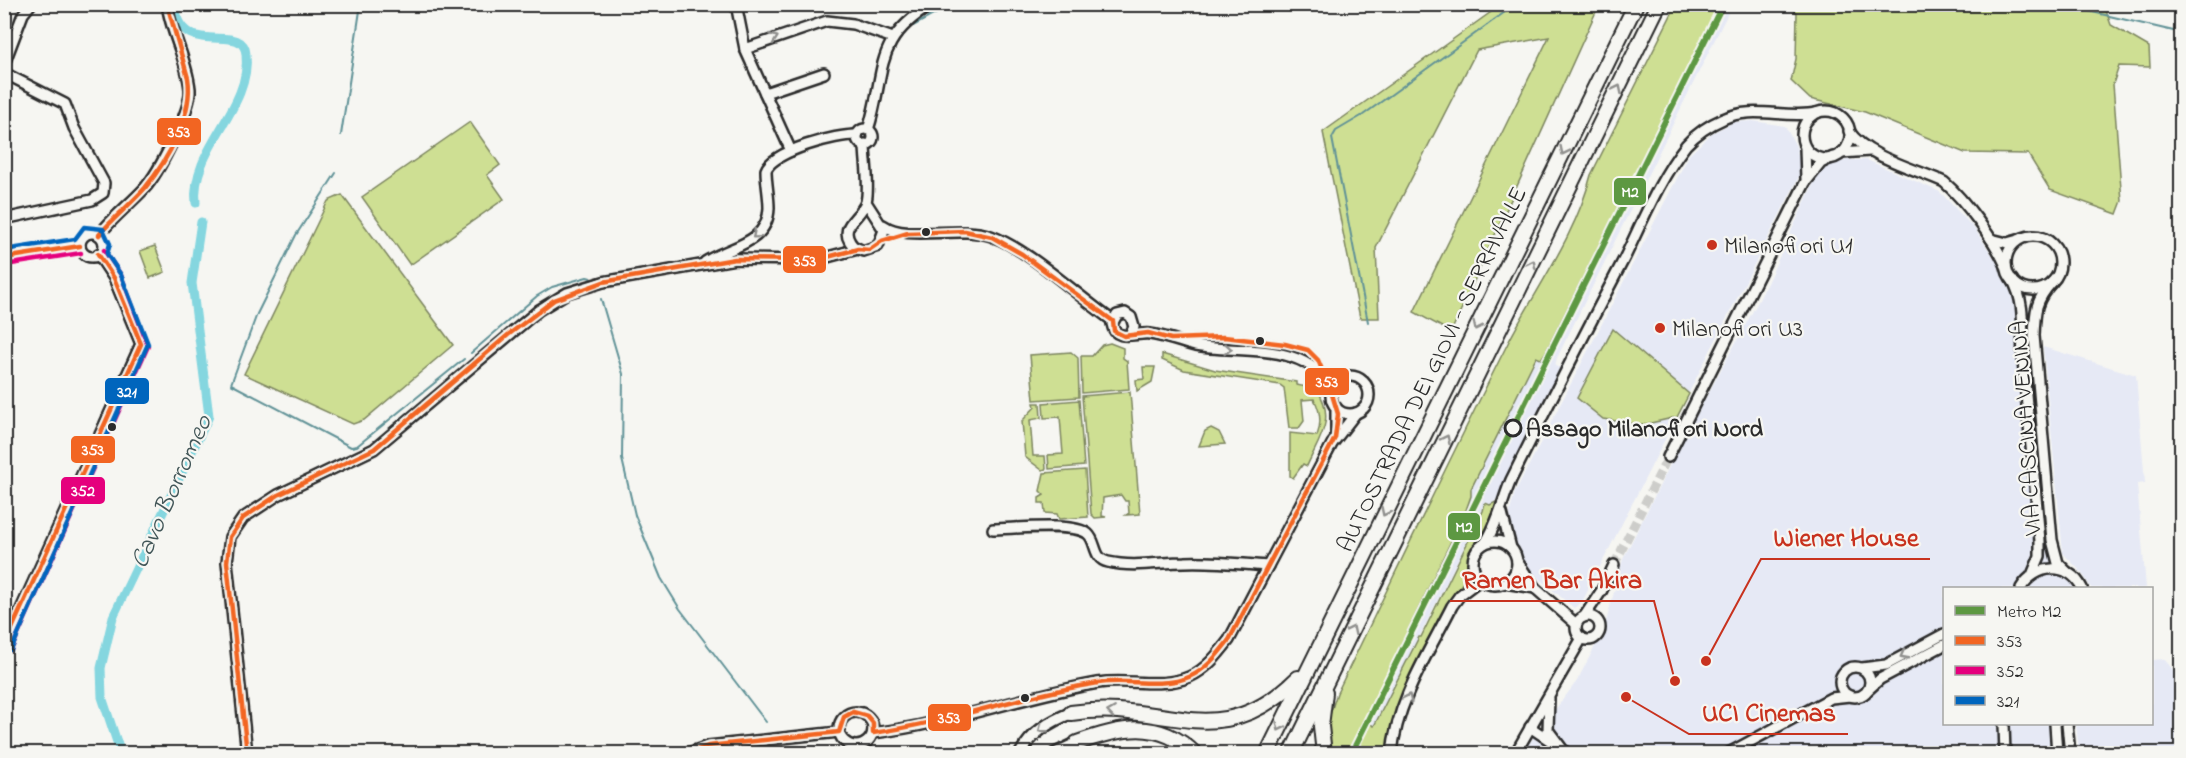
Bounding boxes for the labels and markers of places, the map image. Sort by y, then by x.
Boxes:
unlabelled marker [920,226,932,238]
place label: Milanofiori U1 [1724,230,1853,265]
marker: Milanofiori U1 [1705,238,1719,252]
place label: Milanofiori U3 [1672,313,1803,348]
marker: Milanofiori U3 [1653,321,1667,335]
unlabelled marker [1254,335,1266,347]
place label: Assago Milanofiori Nord [1526,413,1763,449]
marker: Assago Milanofiori Nord [1504,419,1522,437]
unlabelled marker [106,421,118,433]
callout: Wiener House [1761,515,1930,559]
callout: Ramen Bar Akira [1450,557,1654,601]
callout: UCI Cinemas [1689,690,1848,734]
unlabelled marker [1019,692,1031,704]

